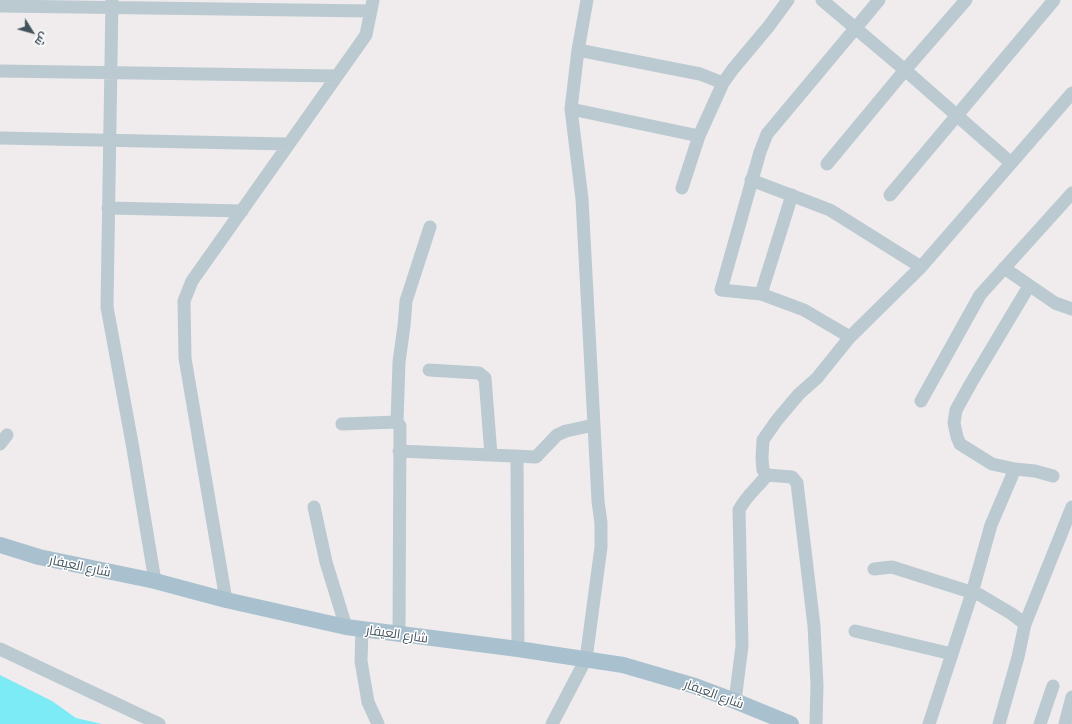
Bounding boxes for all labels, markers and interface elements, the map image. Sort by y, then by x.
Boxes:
north arrow [12,12,52,52]
text: ش [33,30,51,49]
street label: شارع العيفار [48,552,112,580]
street label: شارع العيفار [365,622,429,646]
street label: شارع العيفار [682,676,746,712]

